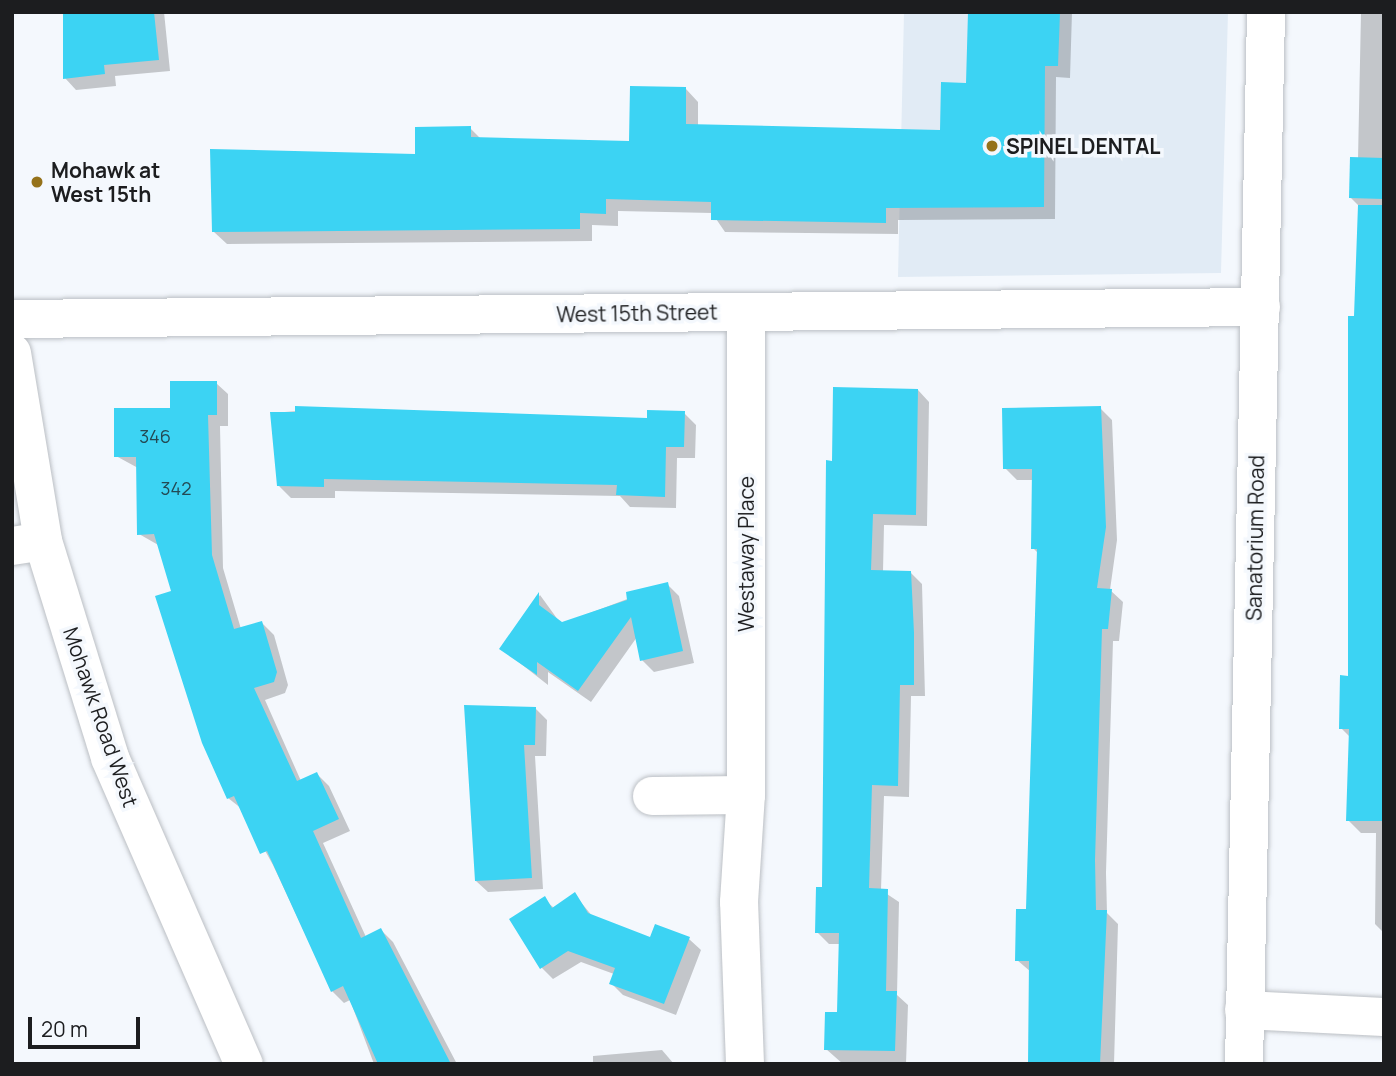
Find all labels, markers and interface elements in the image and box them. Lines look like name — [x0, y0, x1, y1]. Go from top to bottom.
place label: SPINEL DENTAL — [1006, 133, 1162, 159]
marker: SPINEL DENTAL — [984, 138, 1000, 154]
place label: Mohawk at West 15th — [51, 157, 160, 207]
marker: Mohawk at West 15th — [29, 174, 45, 190]
street label: West 15th Street — [556, 299, 718, 327]
house number: 346 — [139, 425, 171, 447]
street label: Sanatorium Road — [1241, 455, 1269, 621]
street label: Westaway Place — [733, 476, 759, 632]
house number: 342 — [161, 477, 191, 499]
street label: Mohawk Road West — [58, 624, 144, 810]
scale bar — [32, 1002, 144, 1046]
text: 20 m — [41, 1015, 88, 1043]

